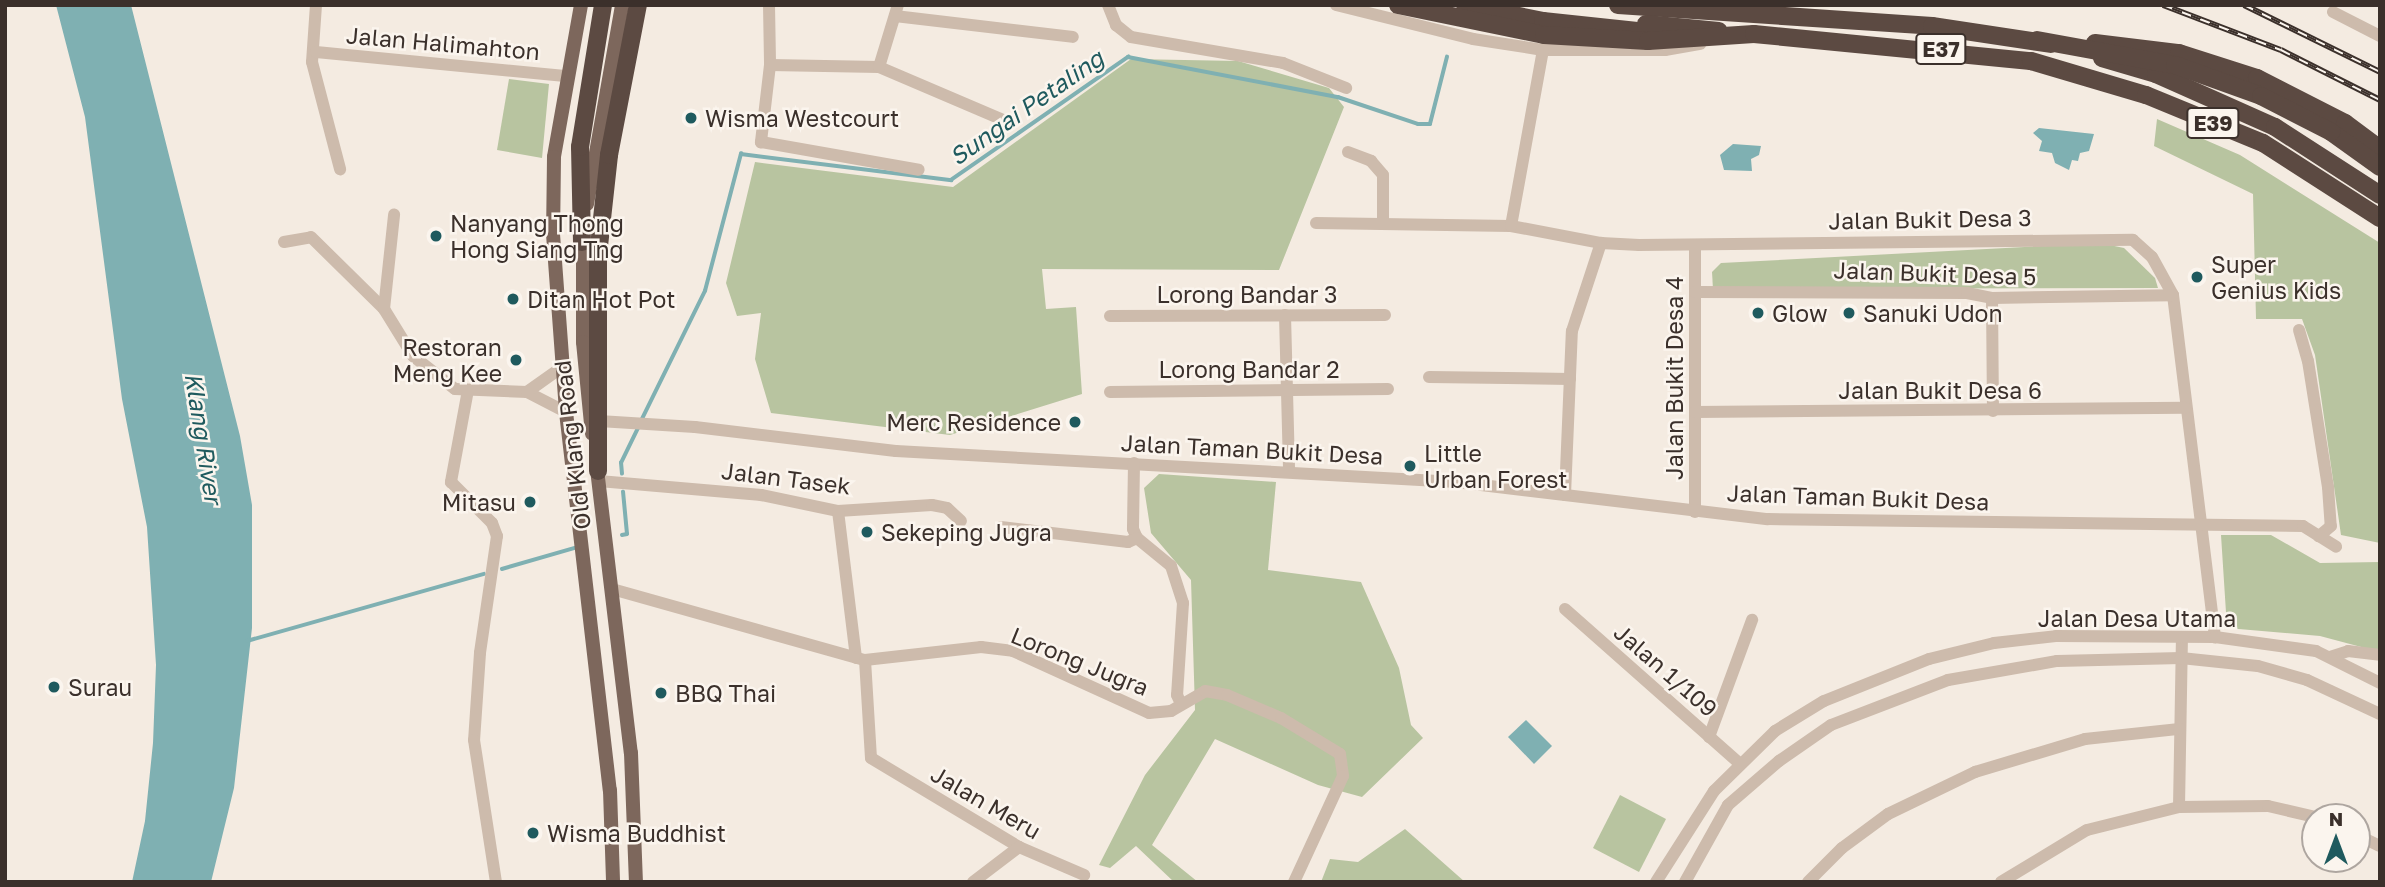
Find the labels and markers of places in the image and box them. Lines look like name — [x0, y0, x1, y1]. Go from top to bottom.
place label: Wisma Westcourt — [705, 104, 899, 132]
marker: Wisma Westcourt — [683, 110, 699, 126]
place label: Nanyang Thong Hong Siang Tng — [450, 209, 624, 263]
marker: Nanyang Thong Hong Siang Tng — [428, 228, 444, 244]
place label: Super Genius Kids — [2211, 250, 2341, 304]
marker: Super Genius Kids — [2189, 269, 2205, 285]
place label: Ditan Hot Pot — [527, 285, 675, 313]
marker: Ditan Hot Pot — [505, 291, 521, 307]
place label: Glow — [1772, 299, 1828, 327]
place label: Sanuki Udon — [1863, 299, 2003, 327]
marker: Glow — [1750, 305, 1766, 321]
marker: Sanuki Udon — [1841, 305, 1857, 321]
place label: Restoran Meng Kee — [393, 333, 502, 387]
marker: Restoran Meng Kee — [508, 352, 524, 368]
place label: Merc Residence — [886, 408, 1061, 436]
marker: Merc Residence — [1067, 414, 1083, 430]
place label: Little Urban Forest — [1424, 439, 1568, 493]
marker: Little Urban Forest — [1402, 458, 1418, 474]
place label: Mitasu — [442, 488, 516, 516]
marker: Mitasu — [522, 494, 538, 510]
place label: Sekeping Jugra — [881, 518, 1052, 546]
marker: Sekeping Jugra — [859, 524, 875, 540]
place label: Surau — [68, 673, 132, 701]
marker: Surau — [46, 679, 62, 695]
place label: BBQ Thai — [675, 679, 776, 707]
marker: BBQ Thai — [653, 685, 669, 701]
place label: Wisma Buddhist — [547, 819, 726, 847]
marker: Wisma Buddhist — [525, 825, 541, 841]

